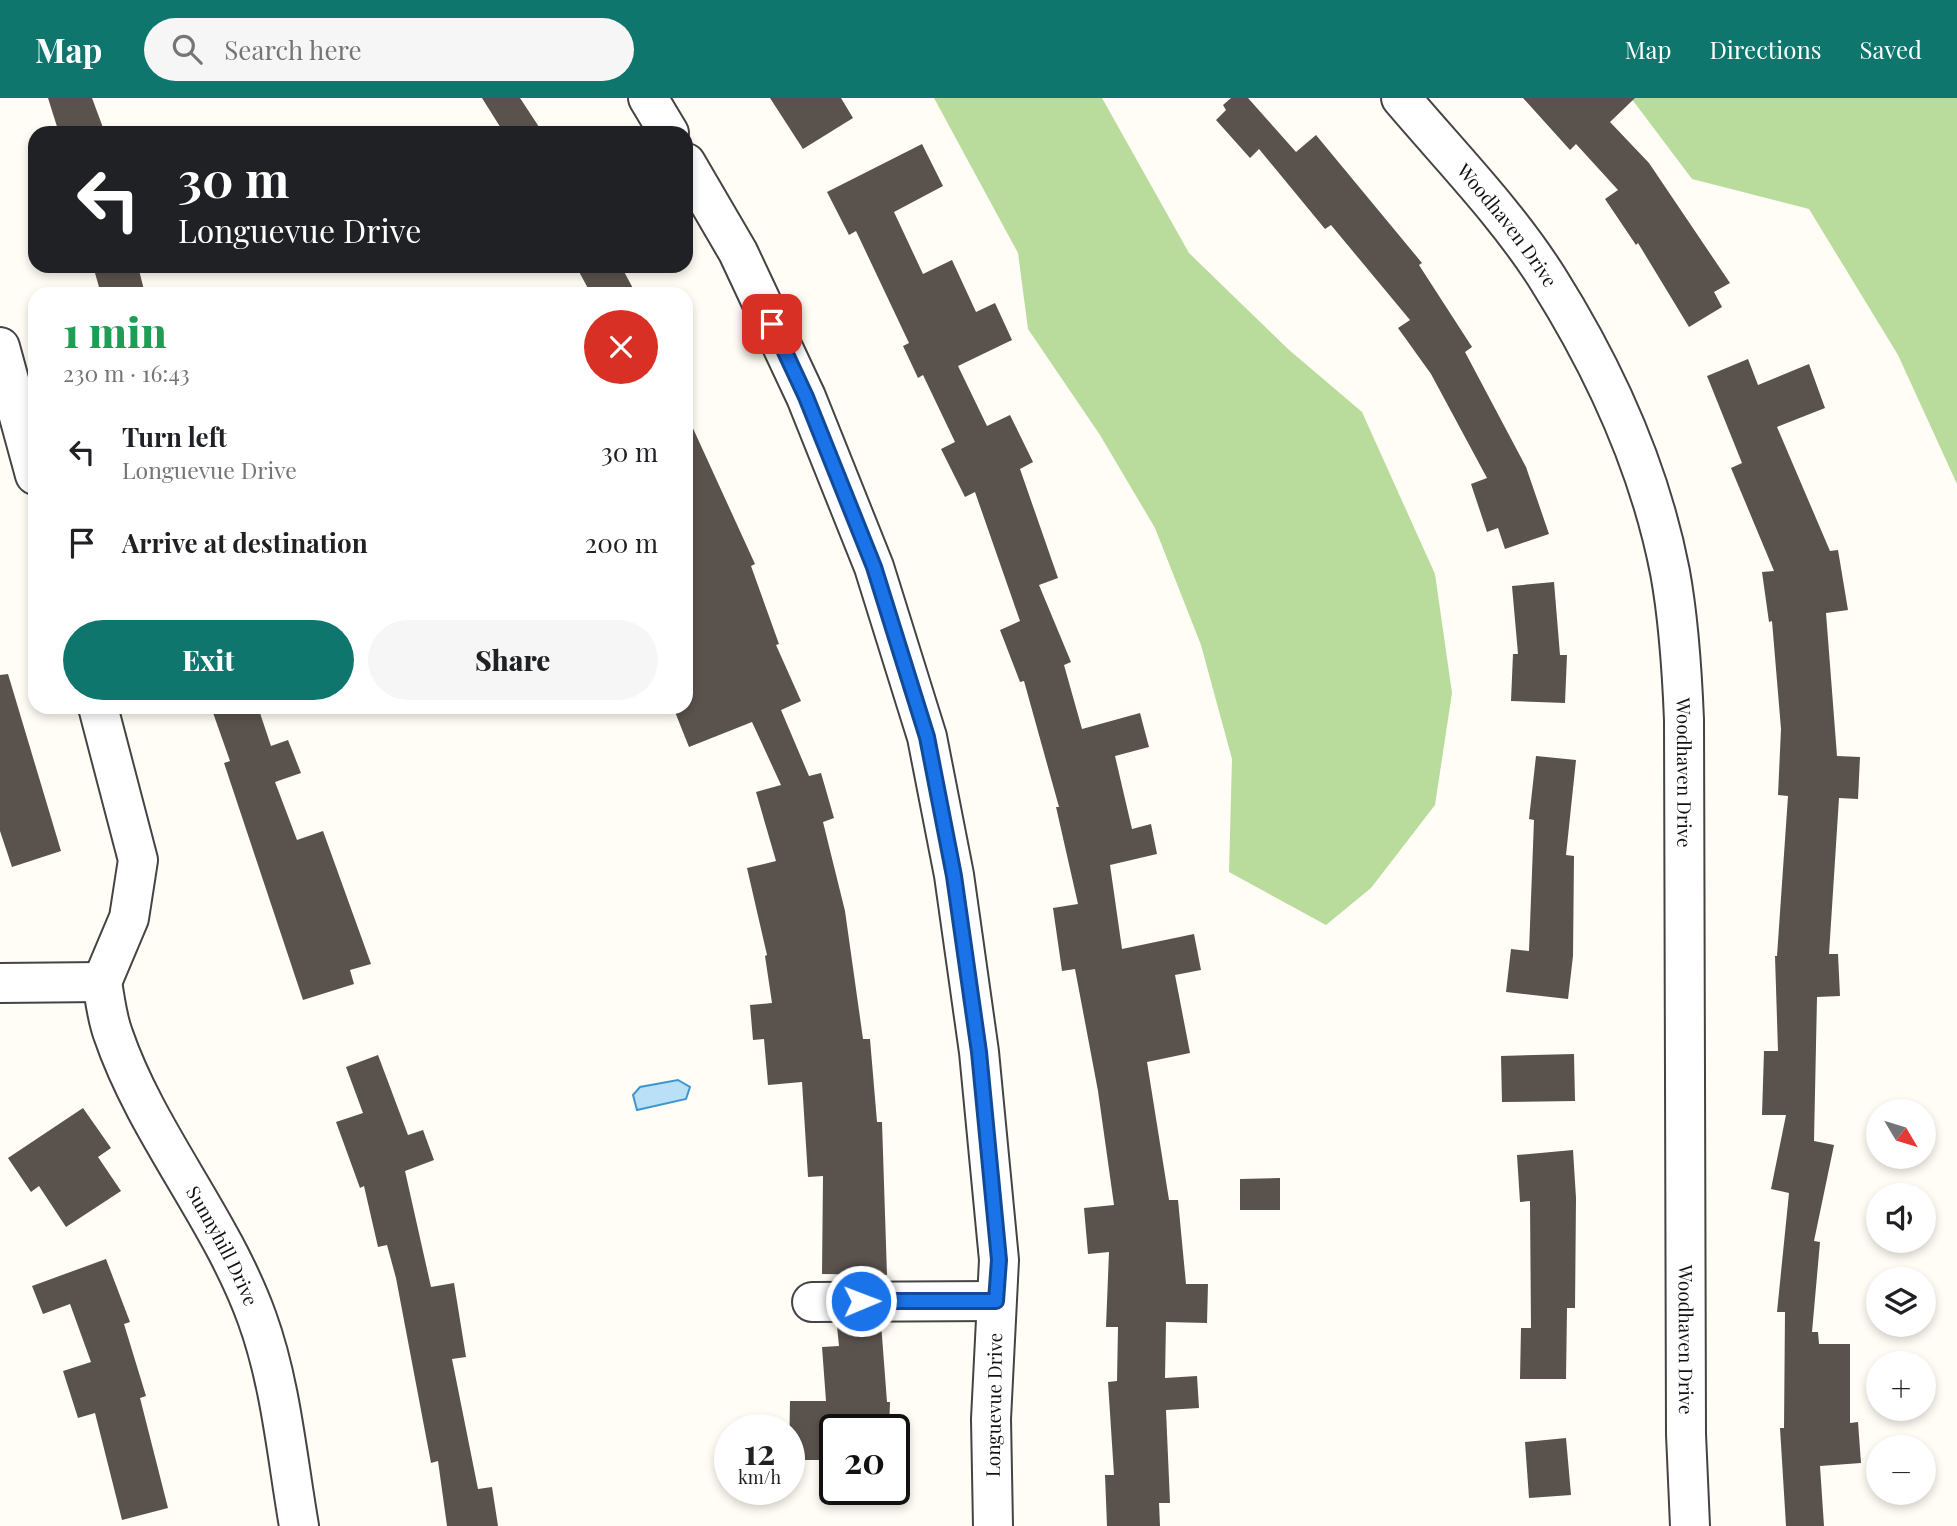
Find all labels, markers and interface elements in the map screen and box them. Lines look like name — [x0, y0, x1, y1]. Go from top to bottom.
search box — [144, 18, 634, 81]
text: Map — [35, 27, 102, 71]
icon: search — [168, 30, 206, 68]
text: Search here — [224, 32, 362, 67]
text: Map — [1625, 33, 1671, 65]
text: Directions — [1709, 33, 1822, 65]
text: Saved — [1860, 33, 1922, 65]
text: 30 m — [178, 145, 289, 210]
icon: left — [63, 154, 154, 245]
street label: Woodhaven Drive — [1451, 157, 1564, 292]
text: Longuevue Drive — [178, 208, 421, 251]
pin — [742, 294, 802, 354]
text: 1 min — [63, 303, 167, 359]
icon: arrive — [753, 305, 791, 343]
button: close — [584, 310, 658, 384]
text: 230 m · 16:43 — [63, 357, 190, 388]
text: Turn left — [122, 419, 227, 454]
icon: left — [63, 433, 101, 471]
text: 30 m — [601, 434, 658, 469]
text: Longuevue Drive — [122, 454, 297, 485]
icon: arrive — [63, 524, 101, 562]
text: Arrive at destination — [122, 525, 368, 560]
text: 200 m — [585, 525, 658, 560]
button: Exit — [63, 620, 354, 700]
button: Share — [368, 620, 658, 700]
street label: Woodhaven Drive — [1671, 696, 1698, 848]
north arrow — [1866, 1099, 1936, 1169]
map controls — [1866, 1099, 1936, 1505]
street label: Sunnyhill Drive — [181, 1181, 265, 1309]
button: sound — [1866, 1183, 1936, 1253]
position arrow — [824, 1264, 898, 1338]
street label: Woodhaven Drive — [1674, 1264, 1700, 1415]
button: layers — [1866, 1267, 1936, 1337]
street label: Longuevue Drive — [979, 1333, 1007, 1477]
button: + — [1866, 1351, 1936, 1421]
speed limit sign: 20 — [819, 1414, 910, 1505]
text: 12 — [744, 1427, 775, 1474]
button: − — [1866, 1435, 1936, 1505]
text: km/h — [738, 1465, 781, 1489]

